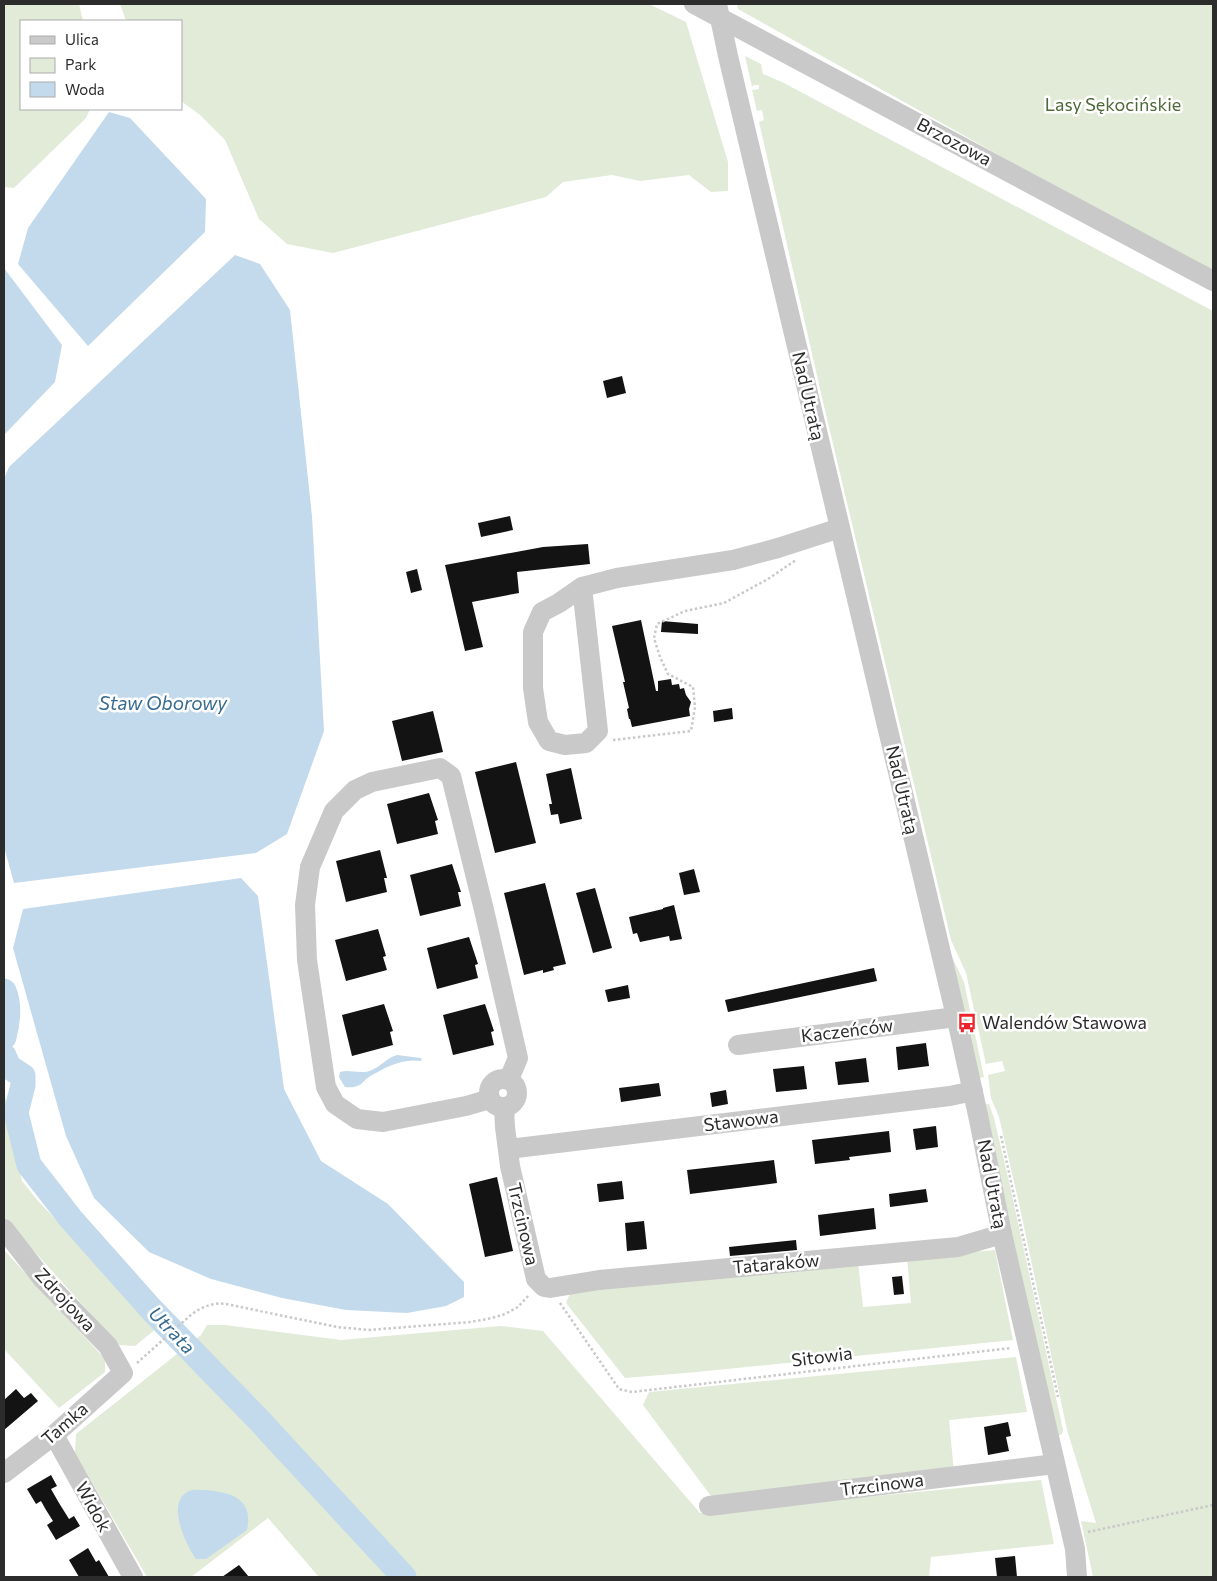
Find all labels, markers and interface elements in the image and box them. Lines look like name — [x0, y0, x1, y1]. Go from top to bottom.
legend — [20, 20, 182, 110]
text: Ulica — [65, 30, 99, 48]
text: Park — [65, 55, 96, 73]
text: Woda — [65, 80, 105, 98]
park label: Lasy Sękocińskie — [1045, 93, 1181, 115]
street label: Brzozowa — [913, 112, 996, 170]
street label: Nad Utratą — [788, 349, 830, 442]
water label: Staw Oborowy — [99, 691, 228, 714]
street label: Nad Utratą — [882, 743, 924, 836]
place label: Walendów Stawowa — [982, 1011, 1147, 1033]
bus stop icon: Walendów Stawowa — [956, 1012, 978, 1034]
street label: Kaczeńców — [799, 1013, 894, 1047]
street label: Stawowa — [702, 1105, 780, 1136]
street label: Nad Utratą — [974, 1137, 1012, 1230]
street label: Trzcinowa — [504, 1180, 544, 1267]
street label: Tataraków — [732, 1248, 820, 1278]
street label: Zdrojowa — [31, 1263, 101, 1336]
water label: Utrata — [144, 1301, 200, 1358]
street label: Sitowia — [790, 1341, 854, 1371]
street label: Tamka — [37, 1397, 92, 1449]
street label: Trzcinowa — [839, 1468, 925, 1500]
street label: Widok — [71, 1478, 117, 1536]

